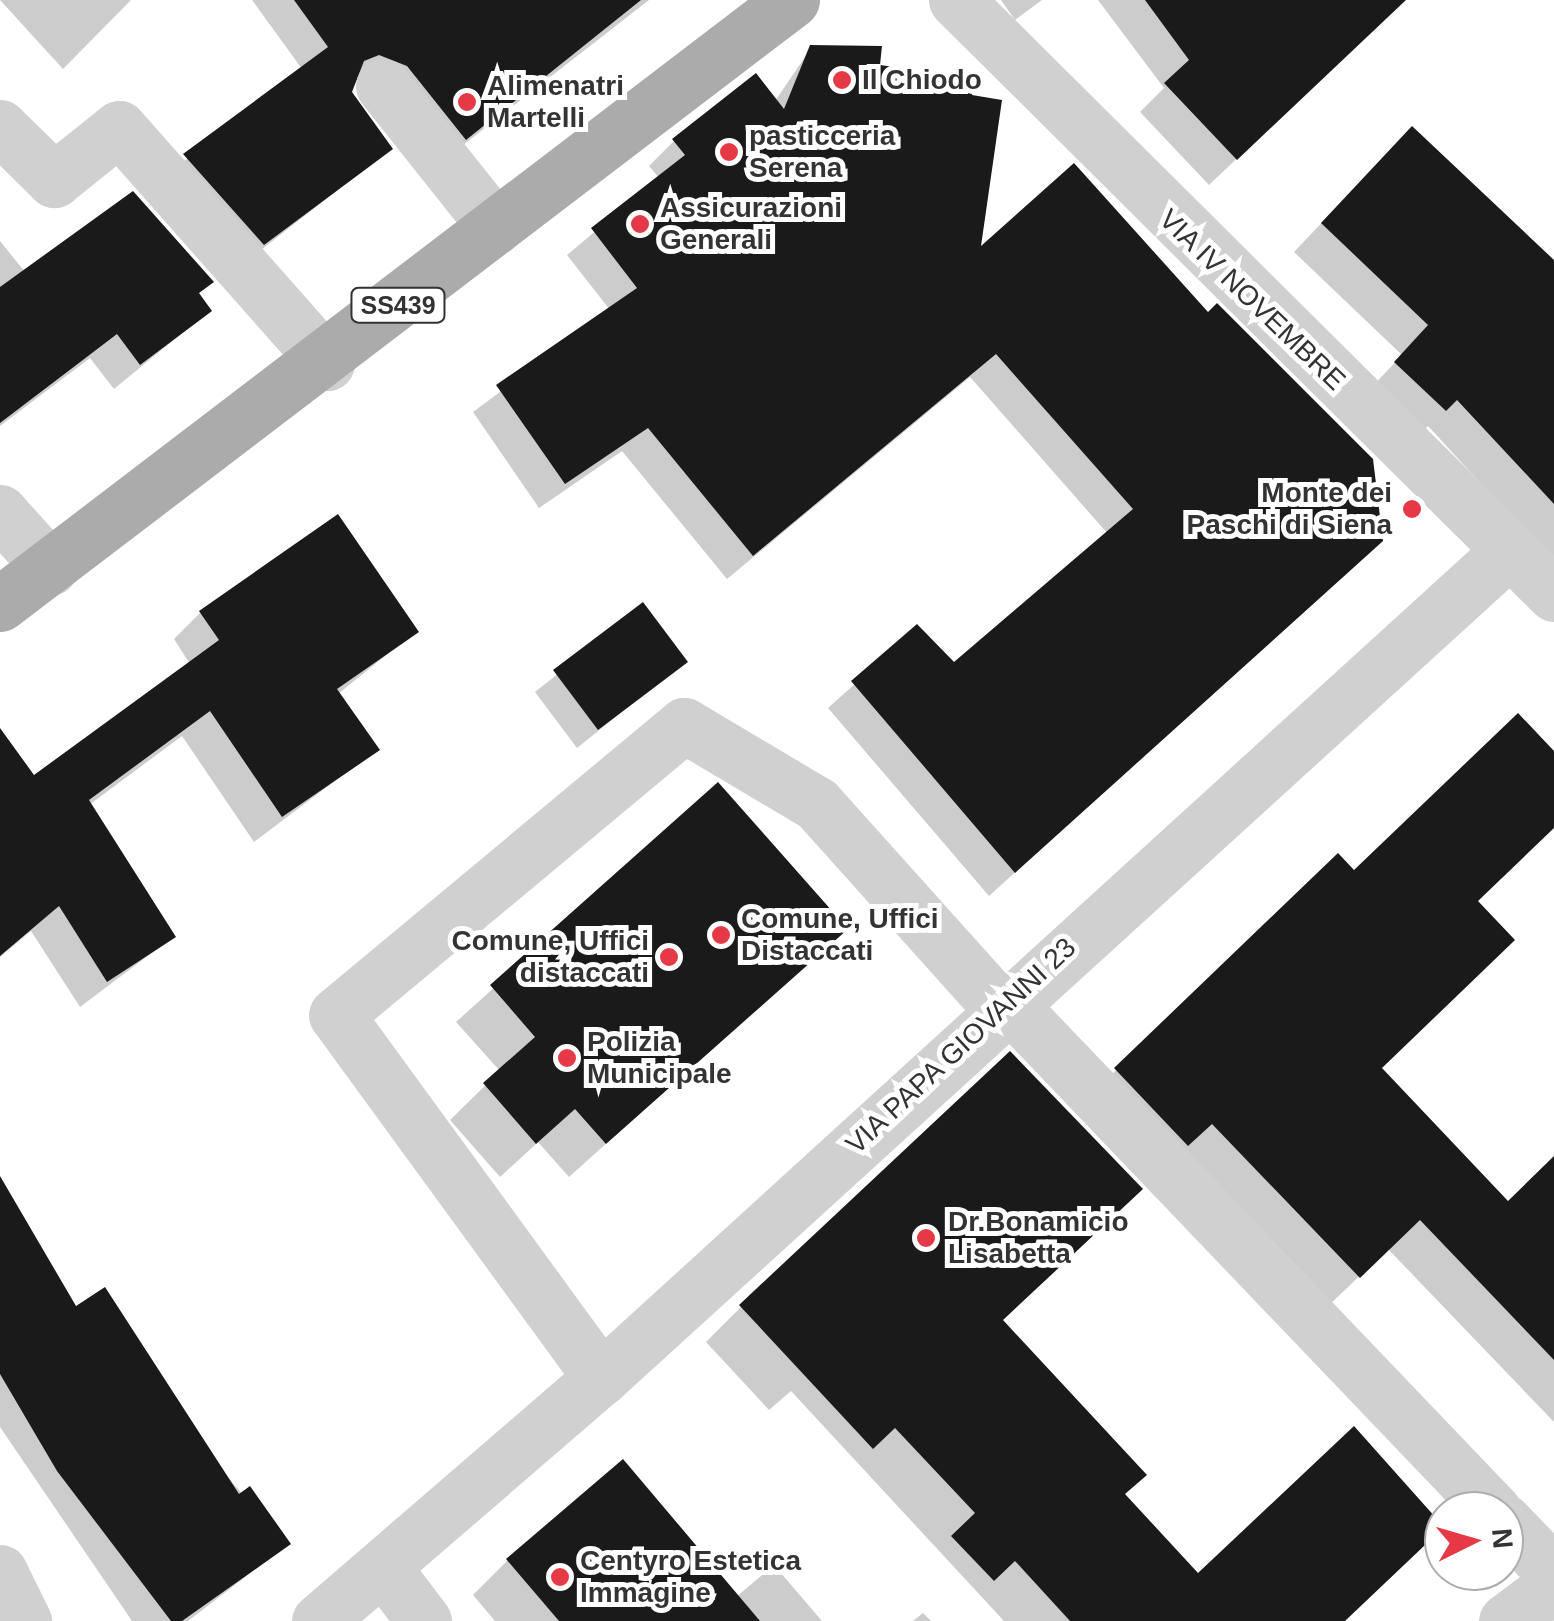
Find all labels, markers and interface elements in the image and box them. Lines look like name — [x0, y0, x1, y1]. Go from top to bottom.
place label: Il Chiodo — [862, 63, 982, 97]
place label: Alimenatri Martelli — [487, 69, 624, 135]
marker: Il Chiodo — [831, 69, 853, 91]
marker: Alimenatri Martelli — [456, 91, 478, 113]
place label: pasticceria Serena — [749, 119, 895, 185]
marker: pasticceria Serena — [718, 141, 740, 163]
place label: Assicurazioni Generali — [660, 191, 842, 257]
street label: VIA IV NOVEMBRE — [1151, 202, 1353, 398]
marker: Assicurazioni Generali — [629, 213, 651, 235]
road number: SS439 — [348, 285, 448, 325]
place label: Monte dei Paschi di Siena — [1187, 476, 1392, 542]
marker: Monte dei Paschi di Siena — [1401, 498, 1423, 520]
place label: Comune, Uffici Distaccati — [741, 902, 939, 968]
place label: Comune, Uffici distaccati — [451, 924, 649, 990]
marker: Comune, Uffici Distaccati — [710, 924, 732, 946]
street label: VIA PAPA GIOVANNI 23 — [838, 930, 1084, 1162]
marker: Comune, Uffici distaccati — [658, 946, 680, 968]
place label: Polizia Municipale — [587, 1025, 732, 1091]
marker: Polizia Municipale — [556, 1047, 578, 1069]
place label: Dr.Bonamicio Lisabetta — [948, 1205, 1128, 1271]
marker: Dr.Bonamicio Lisabetta — [913, 1225, 939, 1251]
north arrow — [1424, 1491, 1524, 1591]
text: N — [1486, 1527, 1519, 1550]
place label: Centyro Estetica Immagine — [580, 1544, 801, 1610]
marker: Centyro Estetica Immagine — [549, 1566, 571, 1588]

